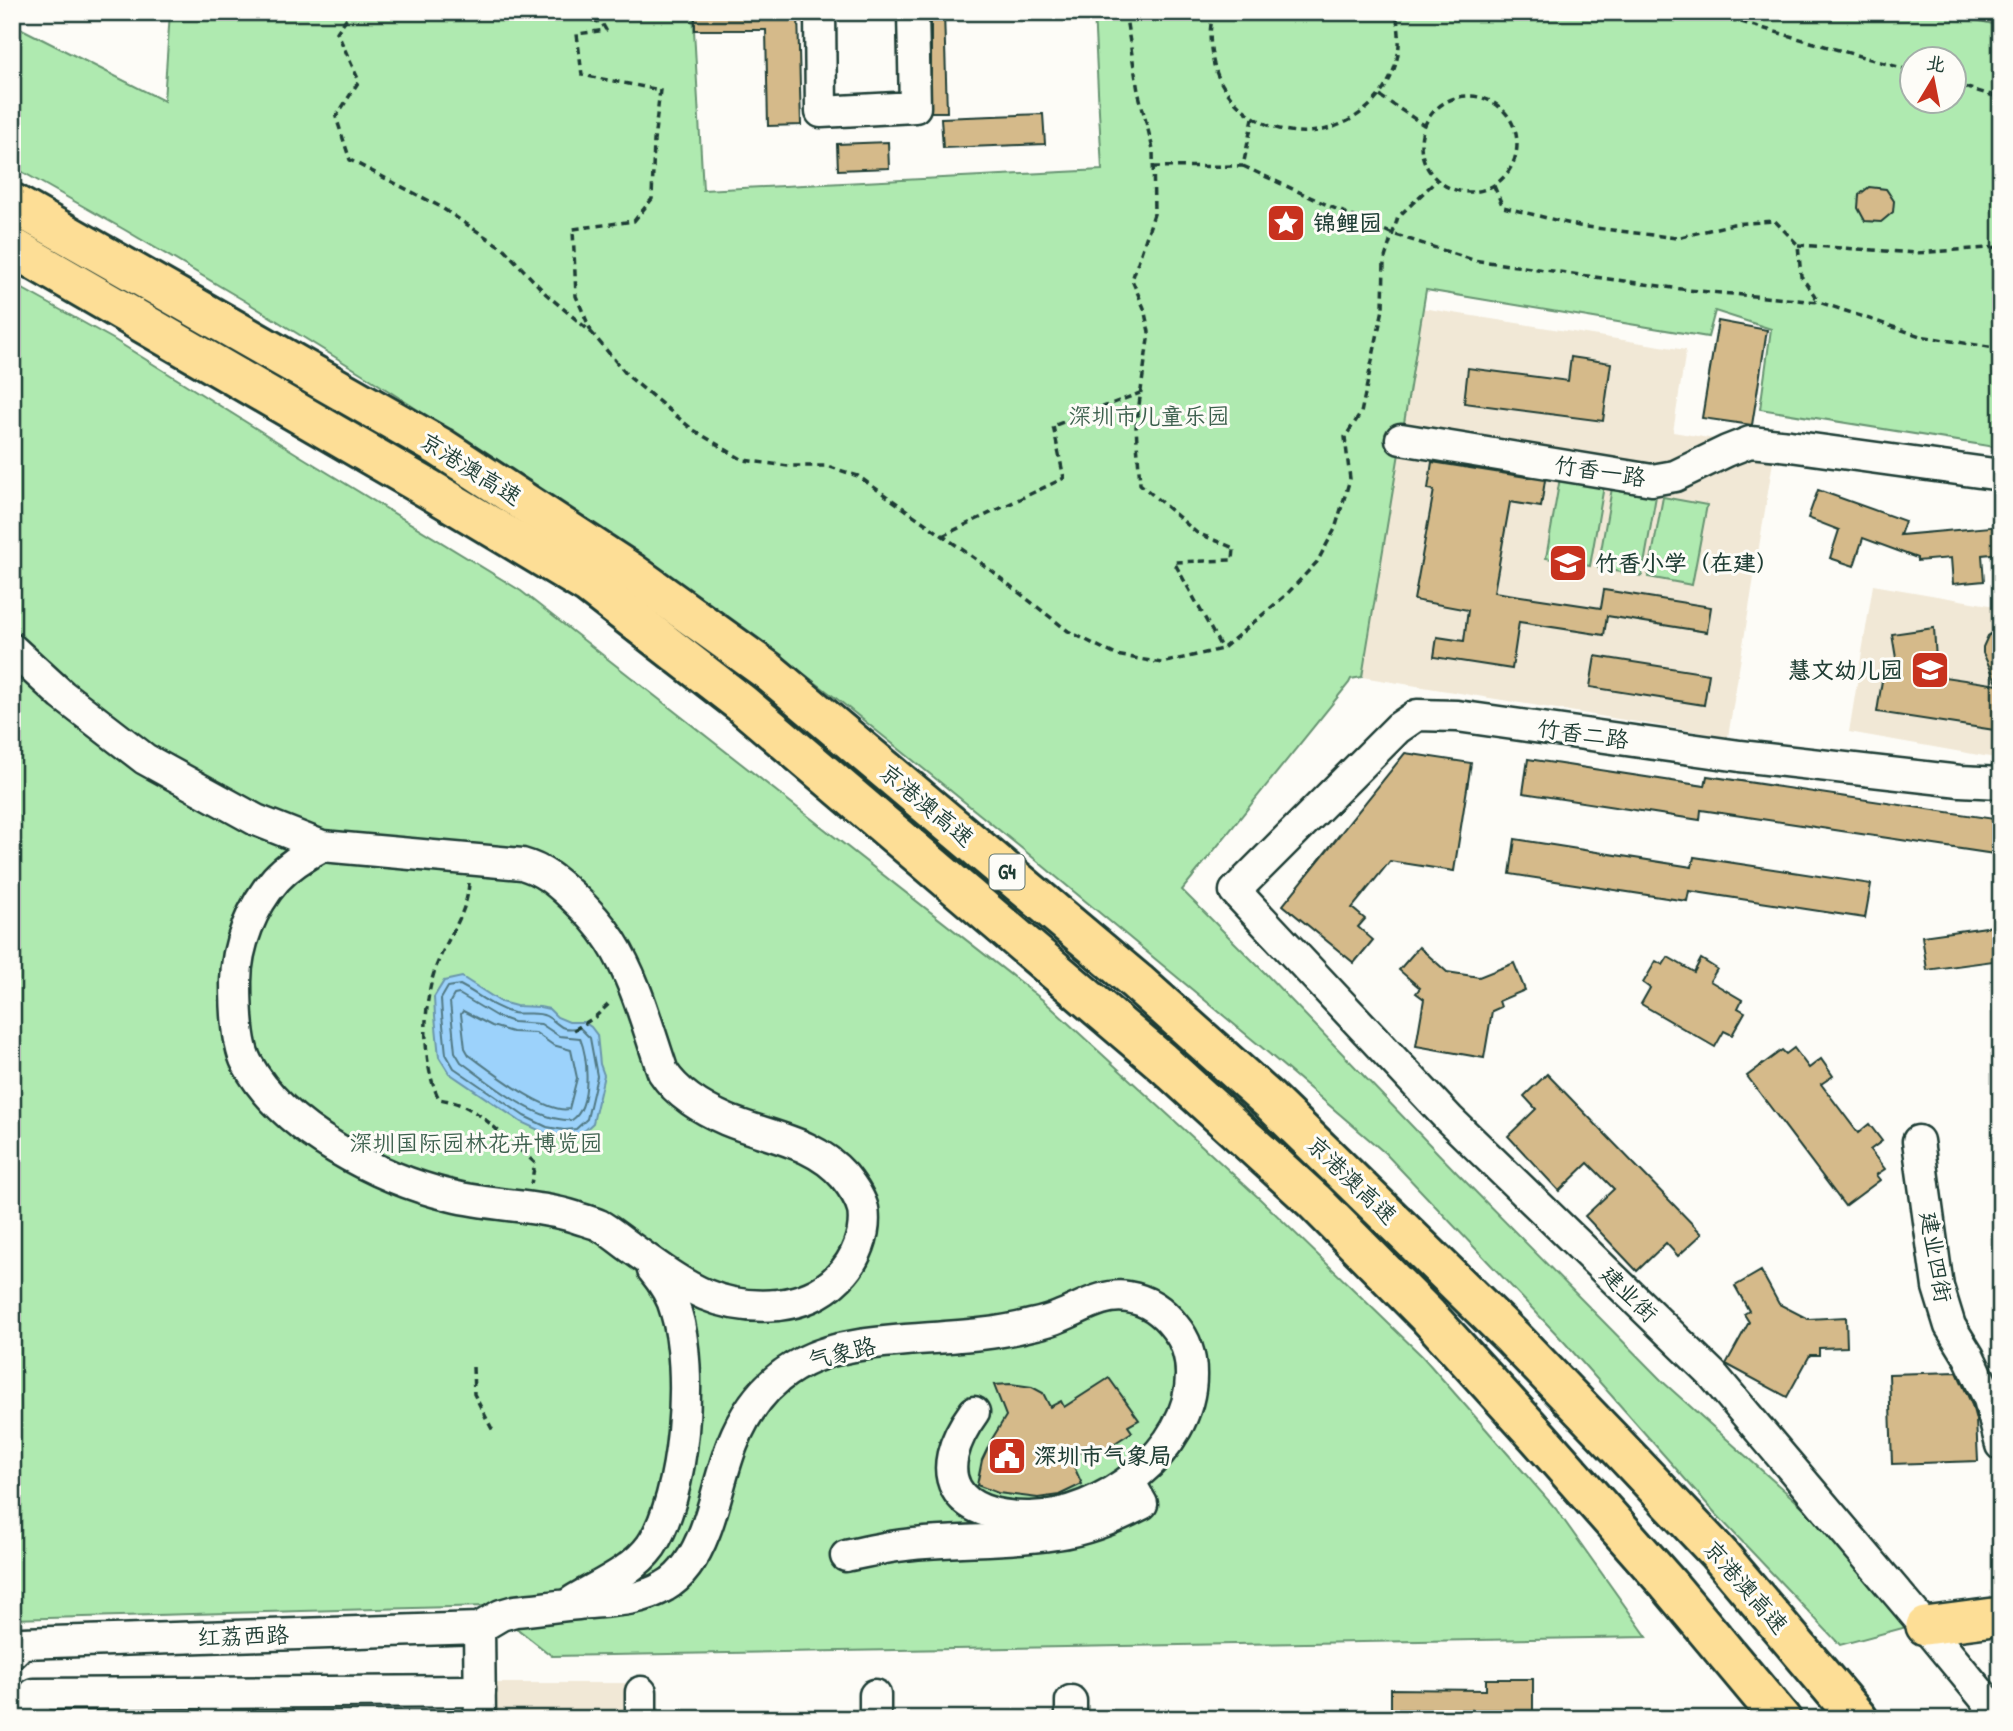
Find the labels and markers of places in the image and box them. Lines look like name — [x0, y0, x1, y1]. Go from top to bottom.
place icon: 锦鲤园 — [1265, 202, 1307, 244]
place label: 锦鲤园 — [1313, 207, 1382, 238]
school or university icon: 竹香小学（在建） — [1547, 542, 1589, 584]
place label: 竹香小学（在建） — [1595, 547, 1779, 578]
school or university icon: 慧文幼儿园 — [1909, 649, 1951, 691]
place label: 慧文幼儿园 — [1788, 654, 1903, 685]
public building icon: 深圳市气象局 — [986, 1435, 1028, 1477]
place label: 深圳市气象局 — [1034, 1440, 1172, 1471]

